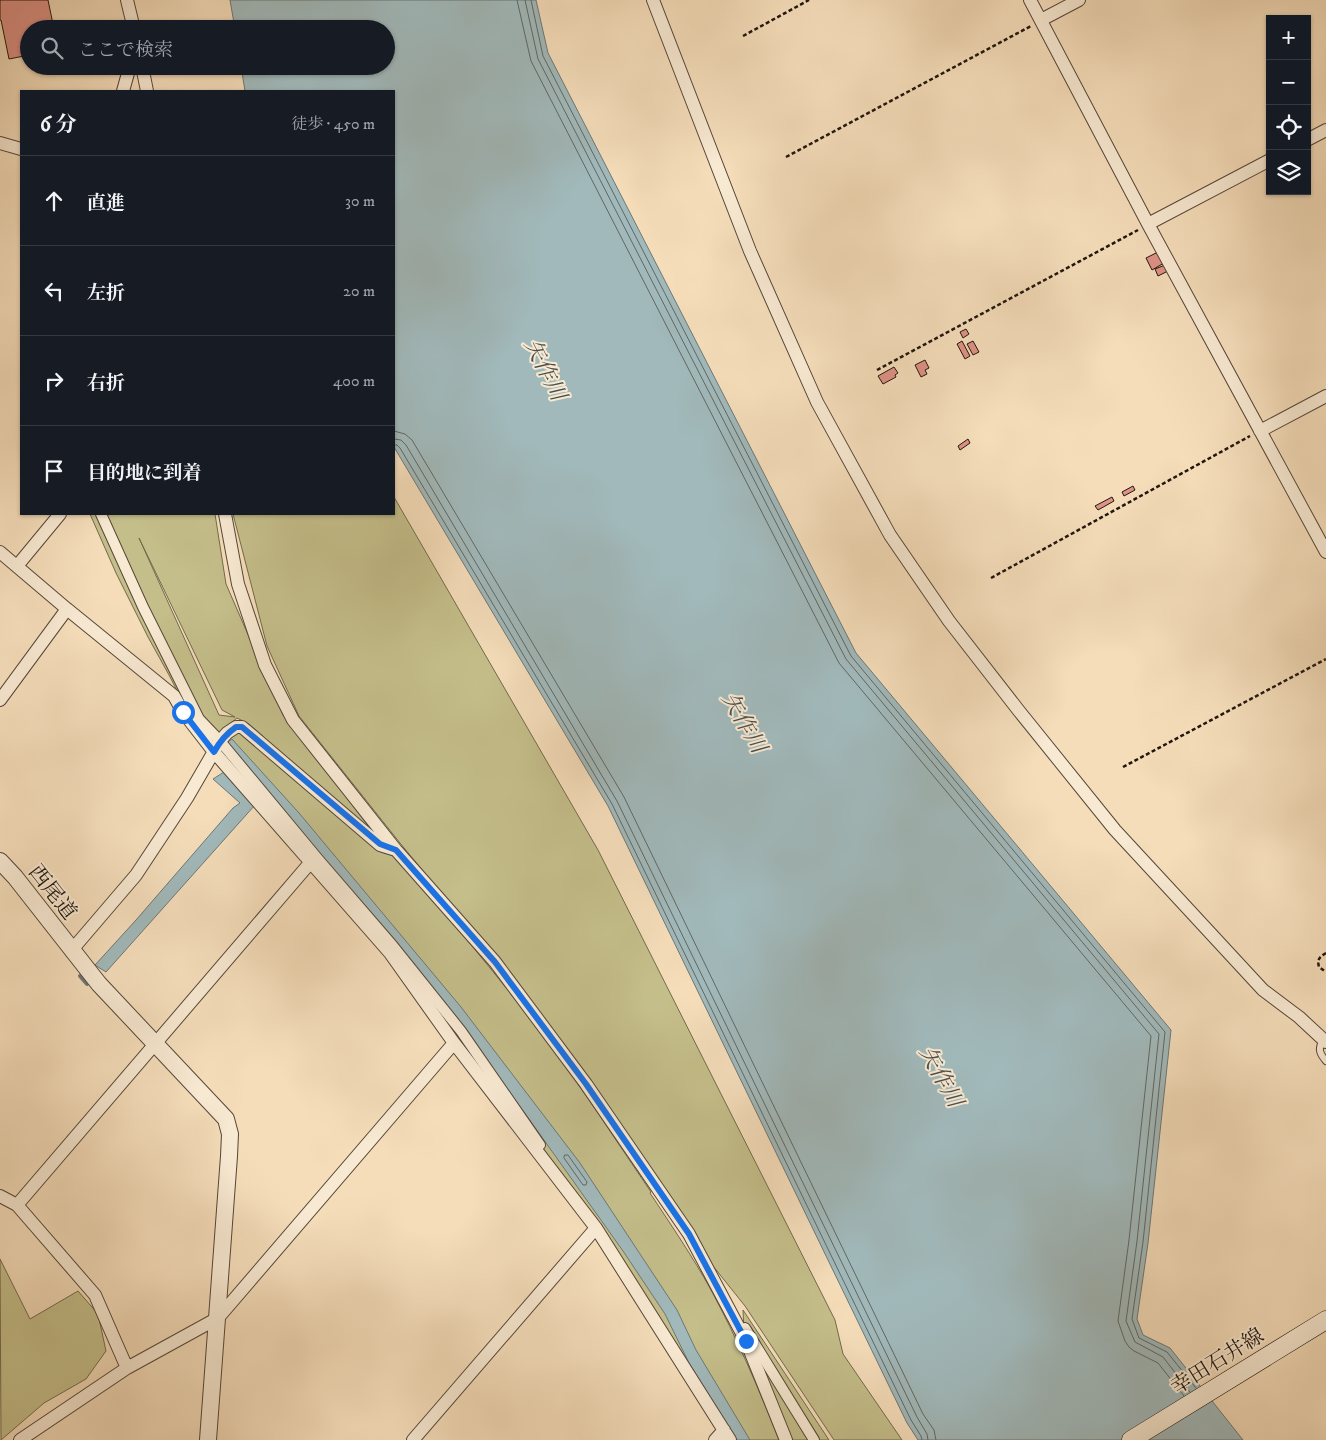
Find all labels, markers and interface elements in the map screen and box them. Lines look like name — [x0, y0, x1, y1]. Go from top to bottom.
map controls — [1266, 15, 1311, 195]
button: + — [1266, 15, 1311, 60]
search box — [20, 20, 395, 75]
icon: search — [38, 34, 66, 62]
text: ここで検索 — [78, 39, 173, 62]
button: − — [1266, 60, 1311, 105]
button: locate — [1266, 105, 1311, 150]
text: 6 分 — [40, 112, 76, 138]
text: 徒歩 · 450 m — [291, 114, 375, 134]
button: layers — [1266, 150, 1311, 195]
icon: ahead — [40, 187, 68, 215]
text: 30 m — [345, 191, 375, 211]
text: 直進 — [87, 192, 125, 215]
icon: left — [40, 277, 68, 305]
text: 20 m — [343, 281, 375, 301]
text: 左折 — [87, 282, 125, 305]
water label: 矢作川 — [518, 334, 573, 407]
icon: right — [40, 367, 68, 395]
text: 400 m — [333, 371, 375, 391]
text: 右折 — [87, 372, 125, 395]
icon: arrive — [40, 457, 68, 485]
text: 目的地に到着 — [87, 462, 201, 485]
water label: 矢作川 — [716, 687, 773, 760]
route start — [172, 701, 195, 724]
street label: 西尾道 — [23, 860, 82, 925]
water label: 矢作川 — [913, 1041, 969, 1114]
street label: 幸田石井線 — [1166, 1323, 1269, 1401]
route end — [735, 1330, 758, 1353]

